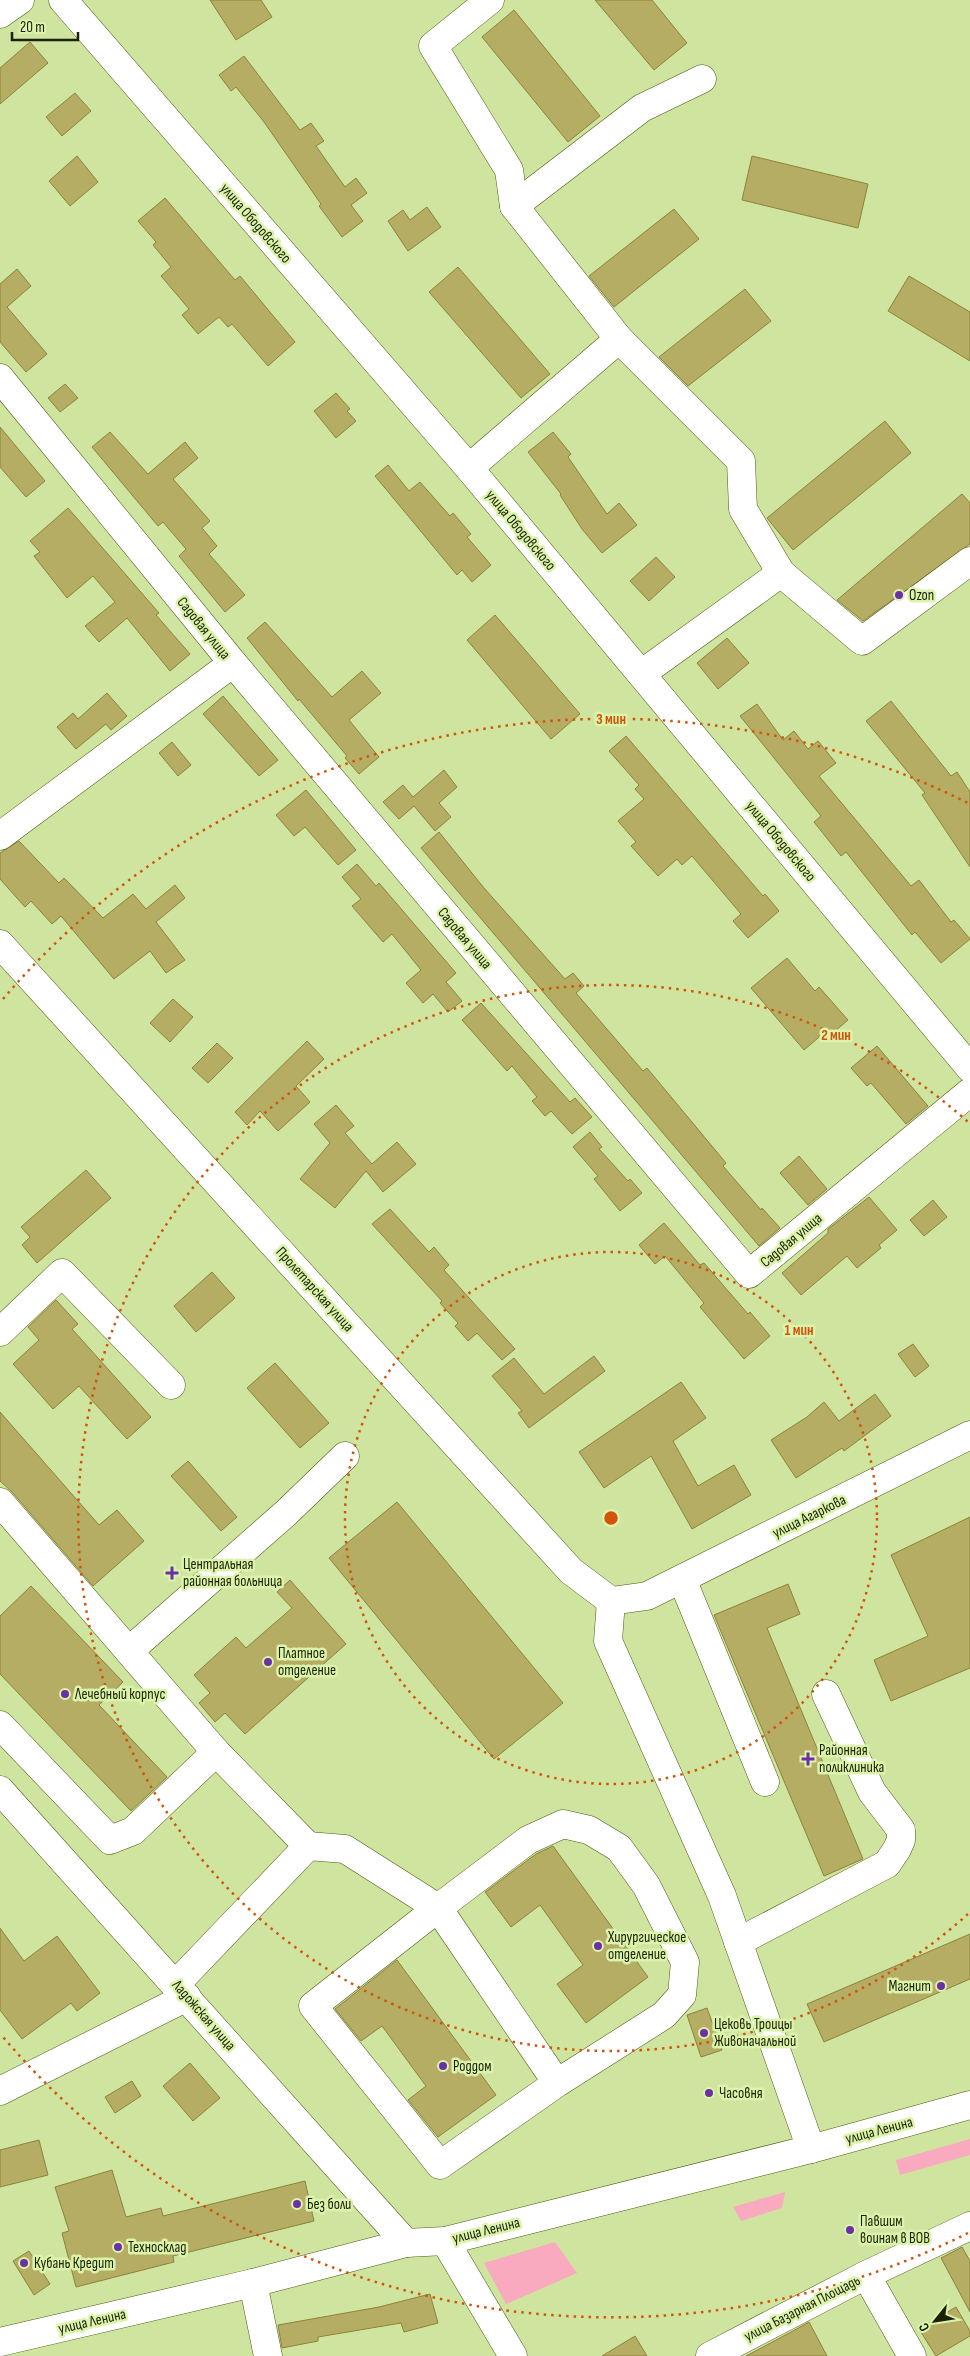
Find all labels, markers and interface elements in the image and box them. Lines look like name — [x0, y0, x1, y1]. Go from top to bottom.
scale bar — [12, 10, 79, 42]
text: 20 m — [20, 18, 45, 37]
street label: улица Ободовского — [216, 179, 295, 267]
street label: улица Ободовского — [481, 486, 560, 575]
place label: Ozon — [909, 586, 934, 605]
marker: Ozon — [893, 589, 905, 601]
street label: Садовая улица — [173, 593, 235, 664]
text: 3 мин — [596, 710, 626, 729]
street label: улица Ободовского — [741, 797, 820, 886]
street label: Садовая улица — [433, 904, 496, 973]
text: 2 мин — [821, 1026, 851, 1045]
street label: Садовая улица — [757, 1209, 826, 1272]
street label: Пролетарская улица — [271, 1243, 358, 1336]
text: 1 мин — [784, 1321, 814, 1340]
street label: улица Агаркова — [769, 1490, 849, 1542]
centre of rings — [602, 1509, 620, 1527]
place label: Центральная районная больница — [183, 1555, 282, 1591]
marker: Центральная районная больница — [165, 1566, 179, 1580]
place label: Платное отделение — [278, 1644, 336, 1680]
marker: Платное отделение — [262, 1656, 274, 1668]
place label: Лечебный корпус — [74, 1685, 165, 1704]
marker: Лечебный корпус — [59, 1688, 71, 1700]
place label: Районная поликлиника — [819, 1741, 884, 1777]
marker: Районная поликлиника — [801, 1752, 815, 1766]
place label: Хирургическое отделение — [607, 1928, 686, 1964]
marker: Хирургическое отделение — [592, 1940, 604, 1952]
street label: Ладожская улица — [167, 1975, 240, 2055]
place label: Магнит — [889, 1977, 931, 1996]
marker: Магнит — [935, 1980, 947, 1992]
place label: Цековь Троицы Живоначальной — [714, 2015, 796, 2051]
marker: Цековь Троицы Живоначальной — [698, 2027, 710, 2039]
place label: Роддом — [453, 2057, 492, 2076]
marker: Роддом — [437, 2060, 449, 2072]
place label: Часовня — [719, 2084, 763, 2103]
marker: Часовня — [703, 2087, 715, 2099]
street label: улица Ленина — [843, 2112, 915, 2149]
place label: Без боли — [307, 2195, 351, 2214]
marker: Без боли — [291, 2198, 303, 2210]
place label: Павшим воинам в ВОВ — [860, 2212, 930, 2248]
street label: улица Ленина — [450, 2213, 522, 2248]
marker: Павшим воинам в ВОВ — [844, 2224, 856, 2236]
place label: Техносклад — [128, 2238, 186, 2257]
marker: Техносклад — [112, 2241, 124, 2253]
place label: Кубань Кредит — [34, 2254, 114, 2273]
marker: Кубань Кредит — [18, 2257, 30, 2269]
street label: улица Базарная Площадь — [741, 2271, 864, 2346]
north arrow — [910, 2296, 960, 2346]
street label: улица Ленина — [56, 2304, 128, 2338]
text: С — [915, 2320, 933, 2335]

